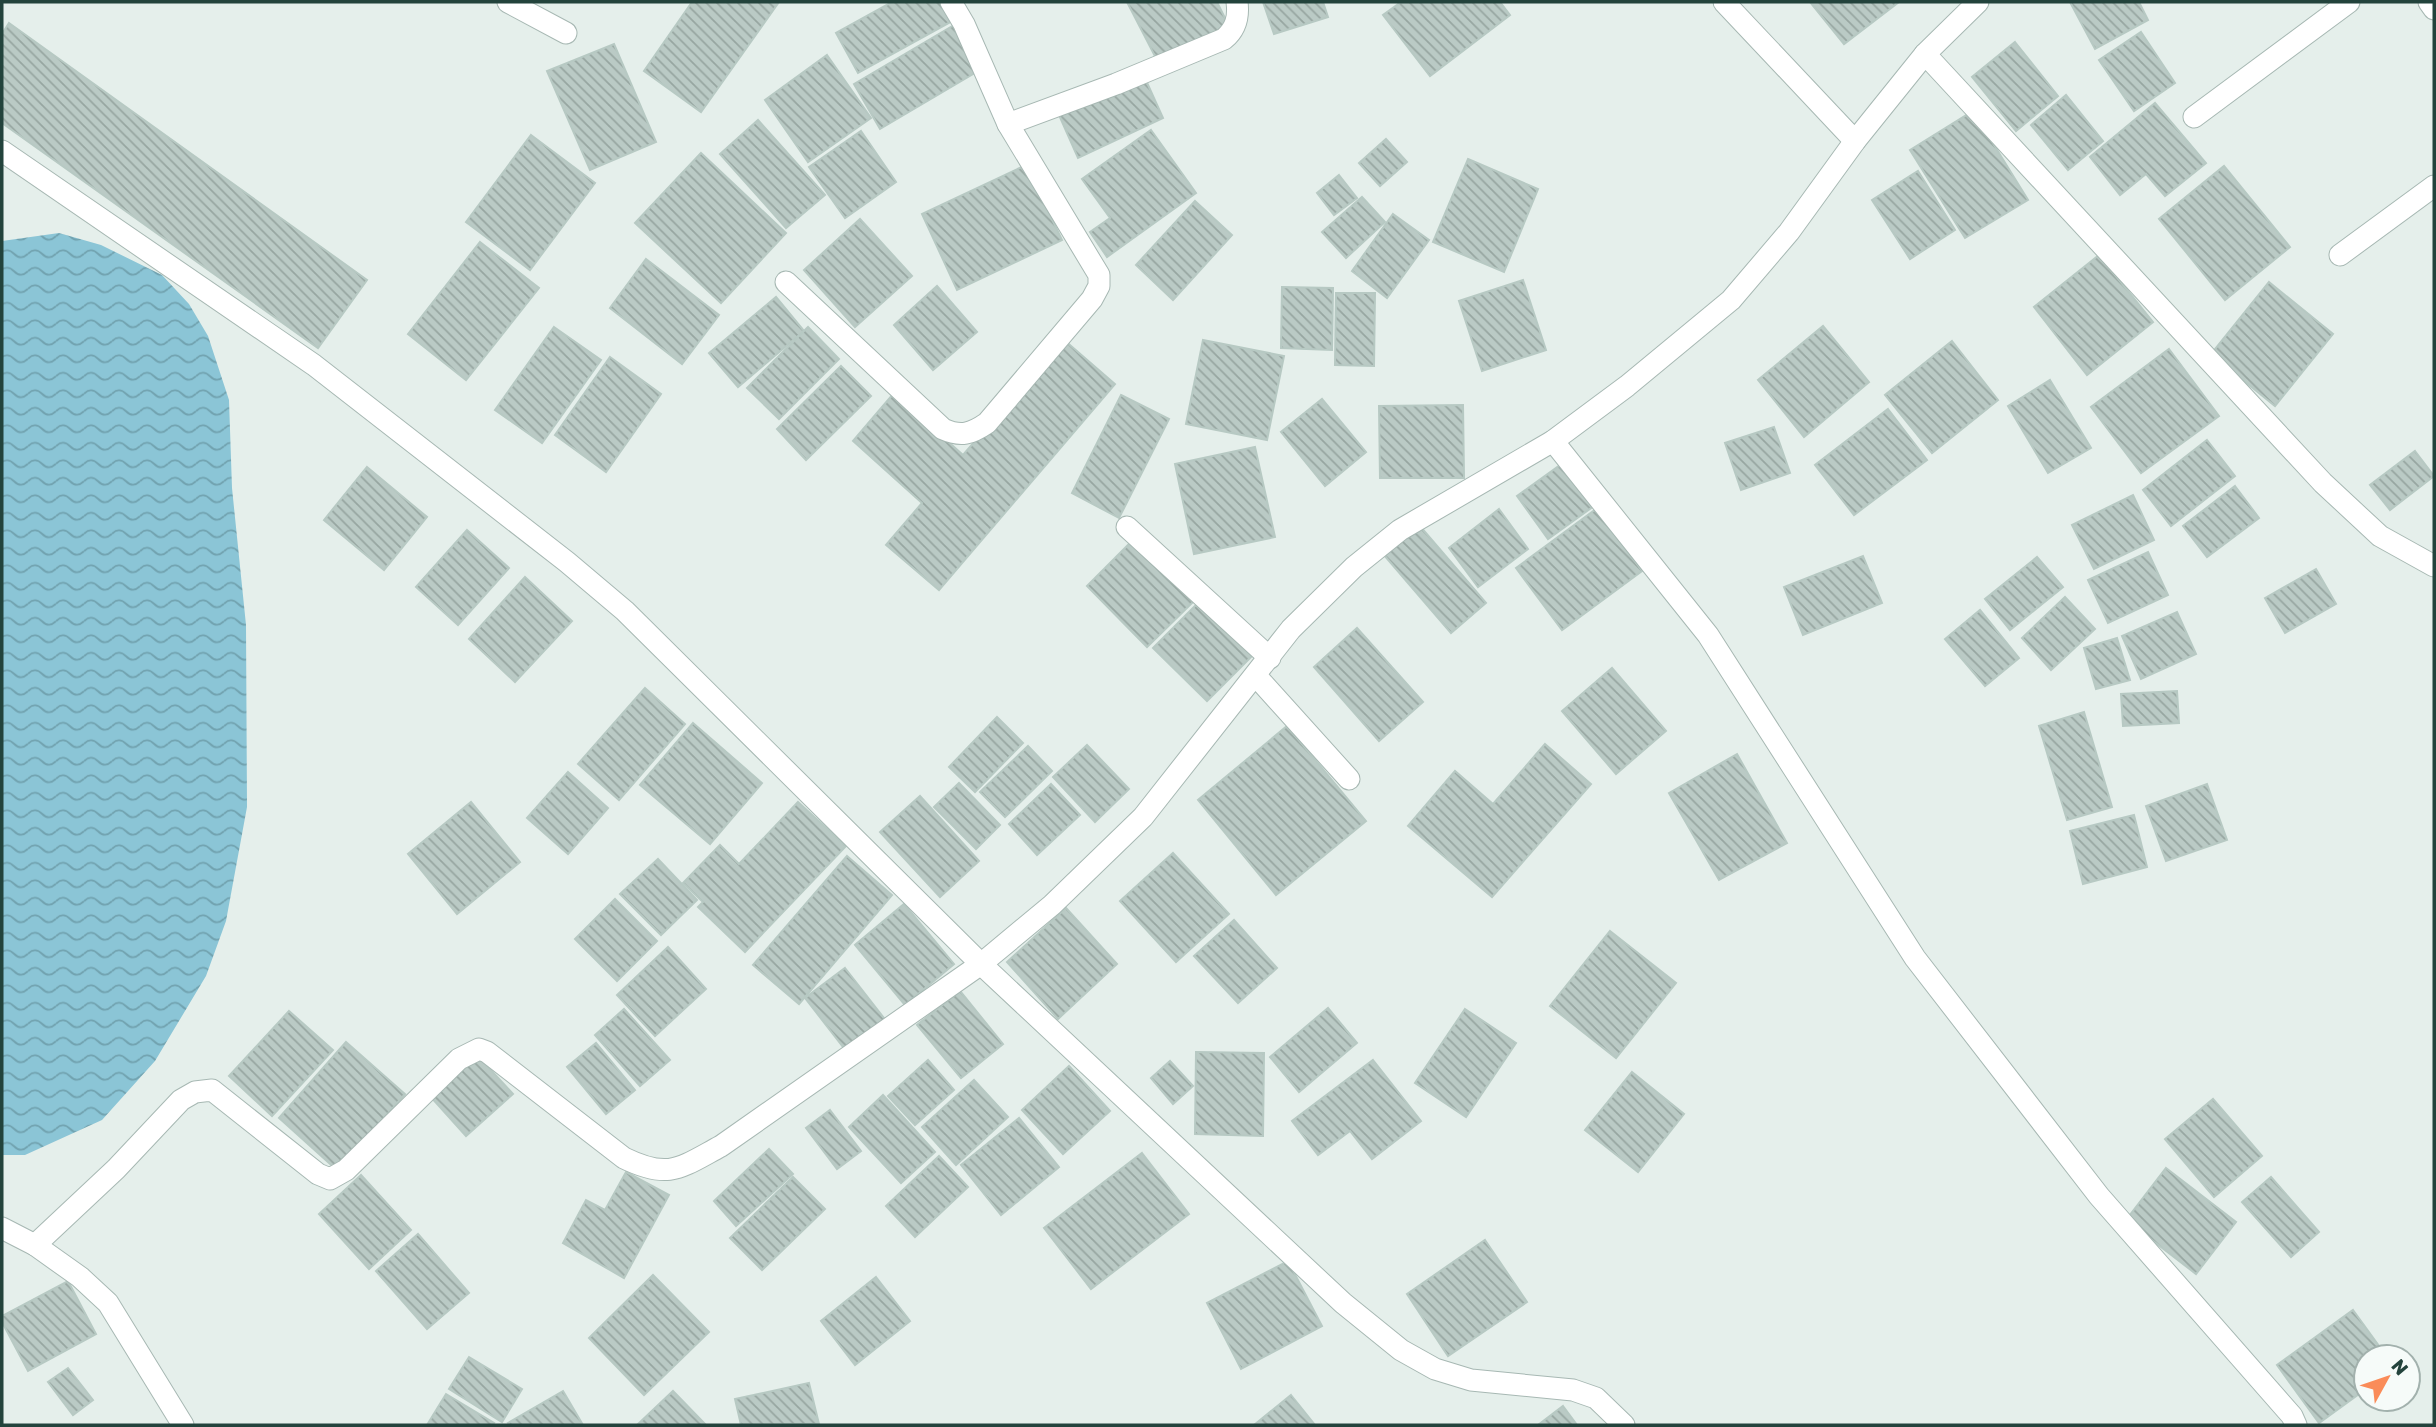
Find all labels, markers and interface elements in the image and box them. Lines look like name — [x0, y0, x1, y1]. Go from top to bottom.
north arrow — [2352, 1343, 2422, 1413]
text: N — [2386, 1355, 2413, 1380]

